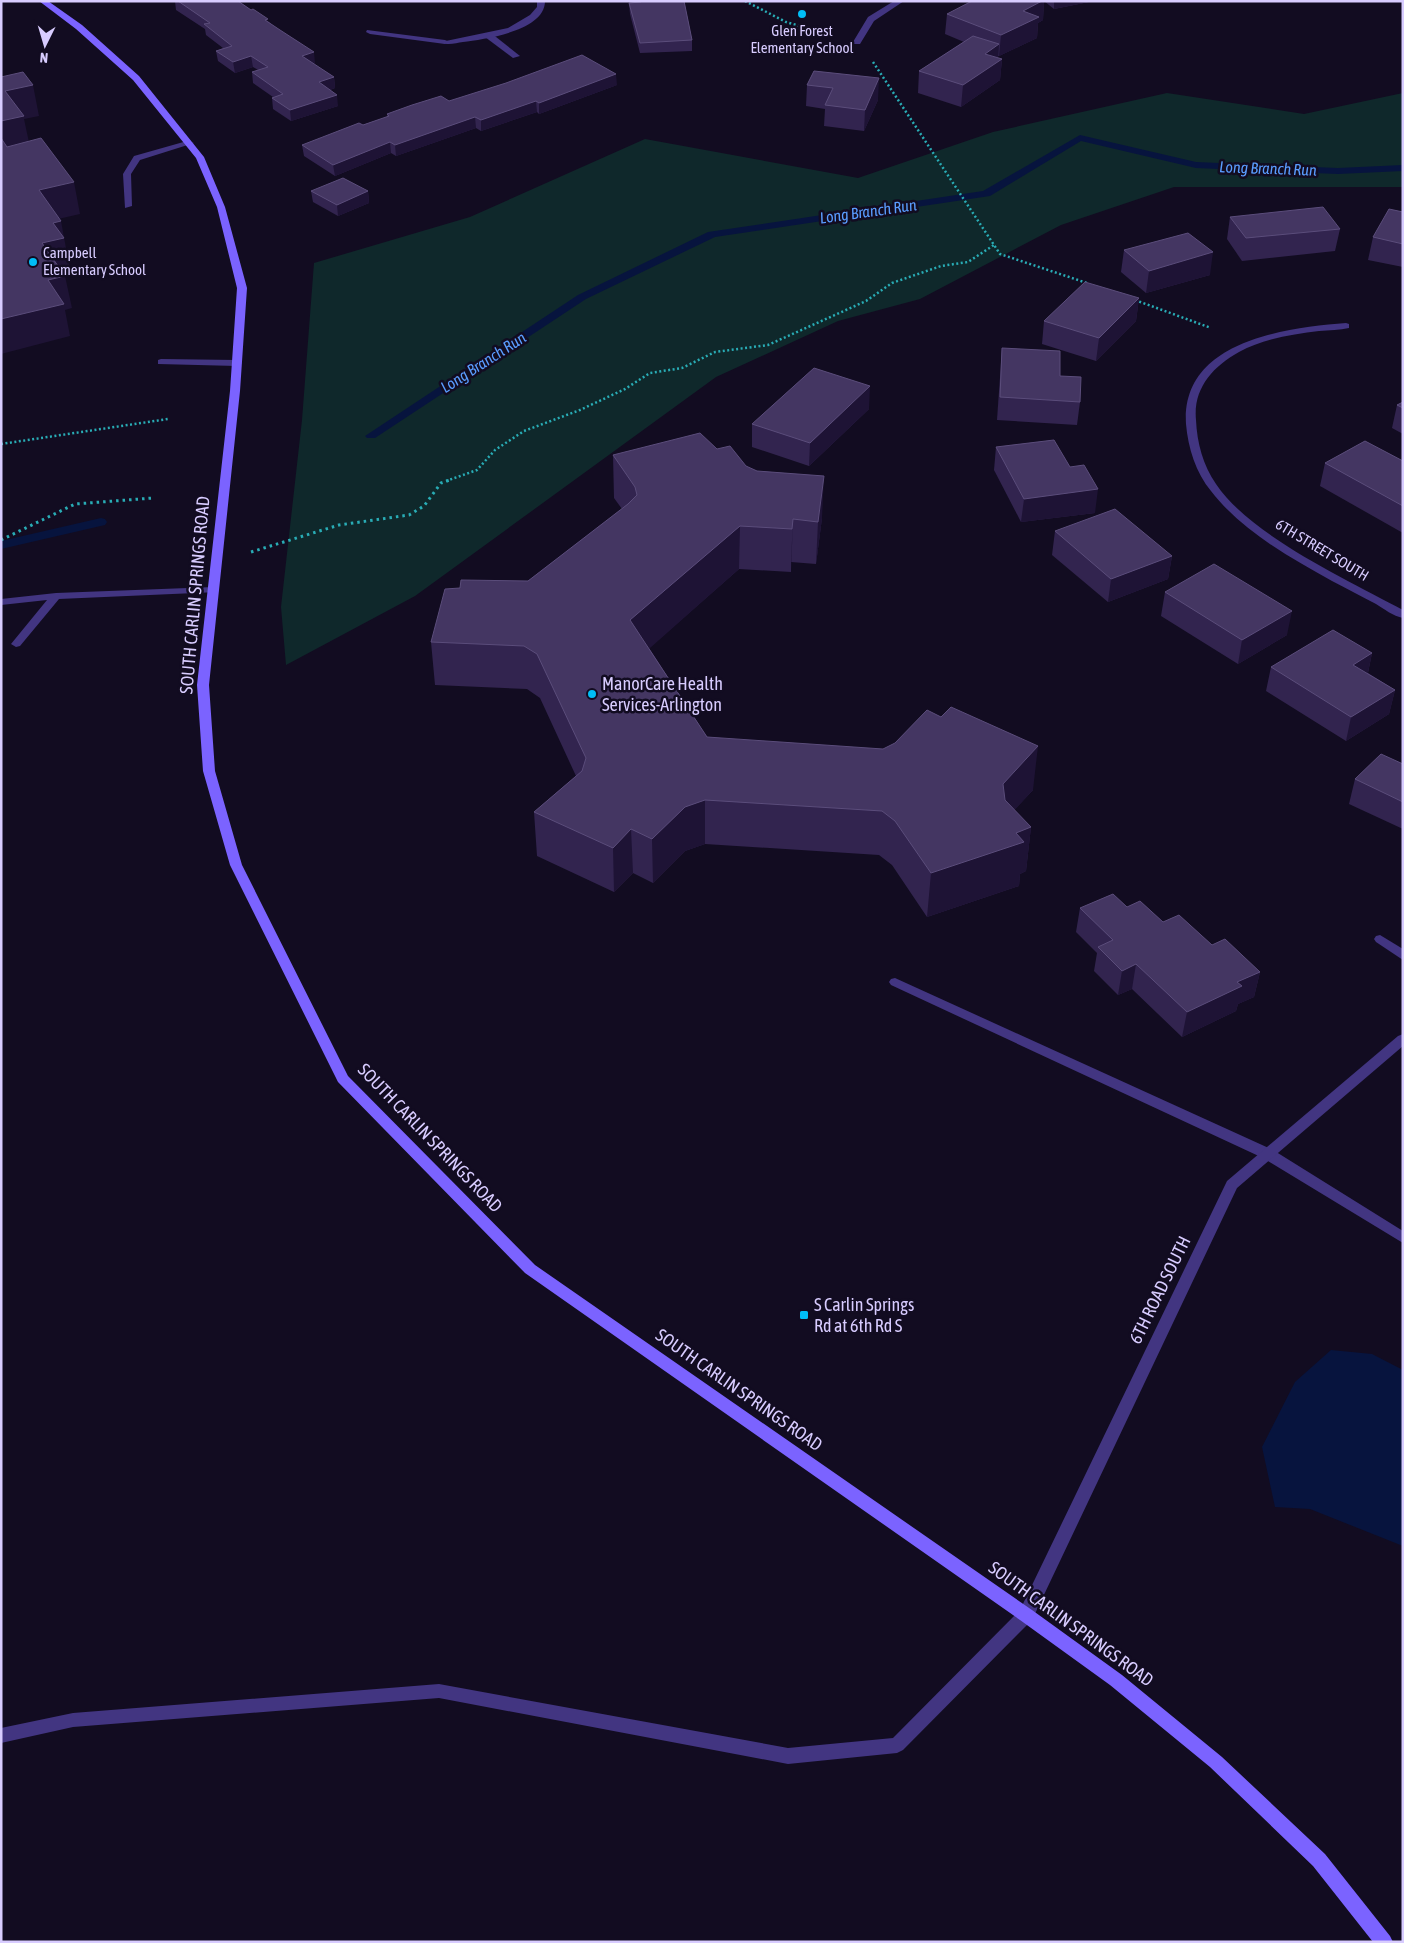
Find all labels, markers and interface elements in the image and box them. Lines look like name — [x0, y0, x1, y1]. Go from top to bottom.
marker: Glen Forest Elementary School — [796, 8, 808, 20]
north arrow — [20, 20, 70, 70]
place label: Glen Forest Elementary School — [750, 22, 854, 56]
text: N — [39, 50, 49, 66]
water label: Long Branch Run — [1219, 157, 1317, 180]
water label: Long Branch Run — [818, 195, 918, 228]
place label: Campbell Elementary School — [43, 244, 146, 278]
marker: Campbell Elementary School — [27, 256, 39, 268]
water label: Long Branch Run — [437, 328, 530, 397]
street label: SOUTH CARLIN SPRINGS ROAD — [175, 495, 214, 695]
street label: 6TH STREET SOUTH — [1273, 515, 1372, 584]
place label: ManorCare Health Services-Arlington — [602, 673, 723, 715]
marker: ManorCare Health Services-Arlington — [586, 688, 598, 700]
street label: SOUTH CARLIN SPRINGS ROAD — [354, 1059, 507, 1216]
street label: 6TH ROAD SOUTH — [1124, 1233, 1195, 1347]
place label: S Carlin Springs Rd at 6th Rd S — [814, 1294, 914, 1336]
marker: S Carlin Springs Rd at 6th Rd S — [798, 1309, 810, 1321]
street label: SOUTH CARLIN SPRINGS ROAD — [652, 1324, 827, 1455]
street label: SOUTH CARLIN SPRINGS ROAD — [985, 1557, 1158, 1690]

